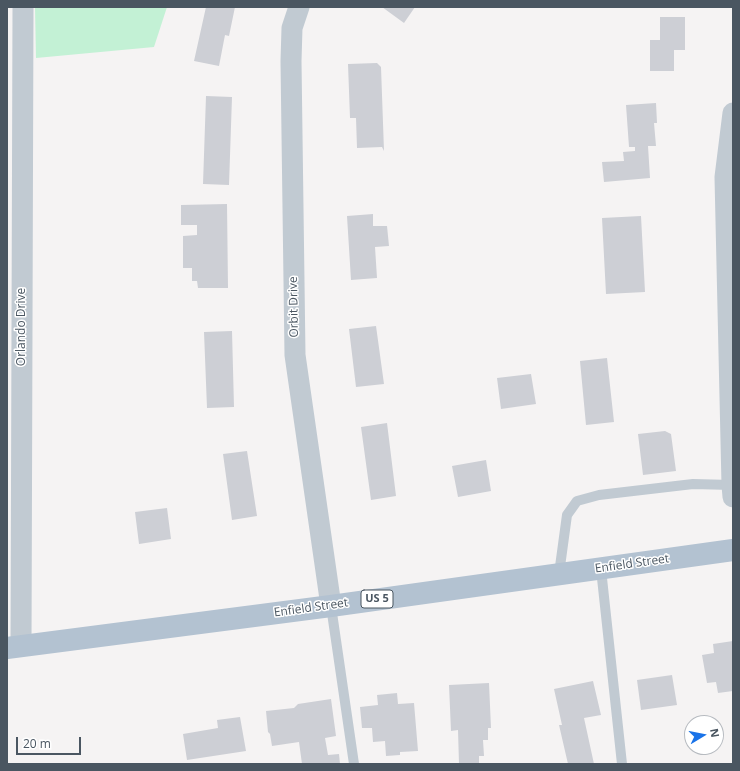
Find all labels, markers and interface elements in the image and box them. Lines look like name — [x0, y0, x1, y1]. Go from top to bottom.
street label: Orbit Drive — [286, 276, 302, 338]
street label: Orlando Drive — [15, 288, 29, 366]
street label: Enfield Street — [594, 552, 670, 576]
road number: US 5 — [361, 590, 393, 608]
street label: Enfield Street — [273, 596, 349, 620]
north arrow — [684, 715, 724, 755]
text: N — [707, 727, 723, 739]
scale bar — [18, 729, 83, 755]
text: 20 m — [23, 735, 51, 752]

